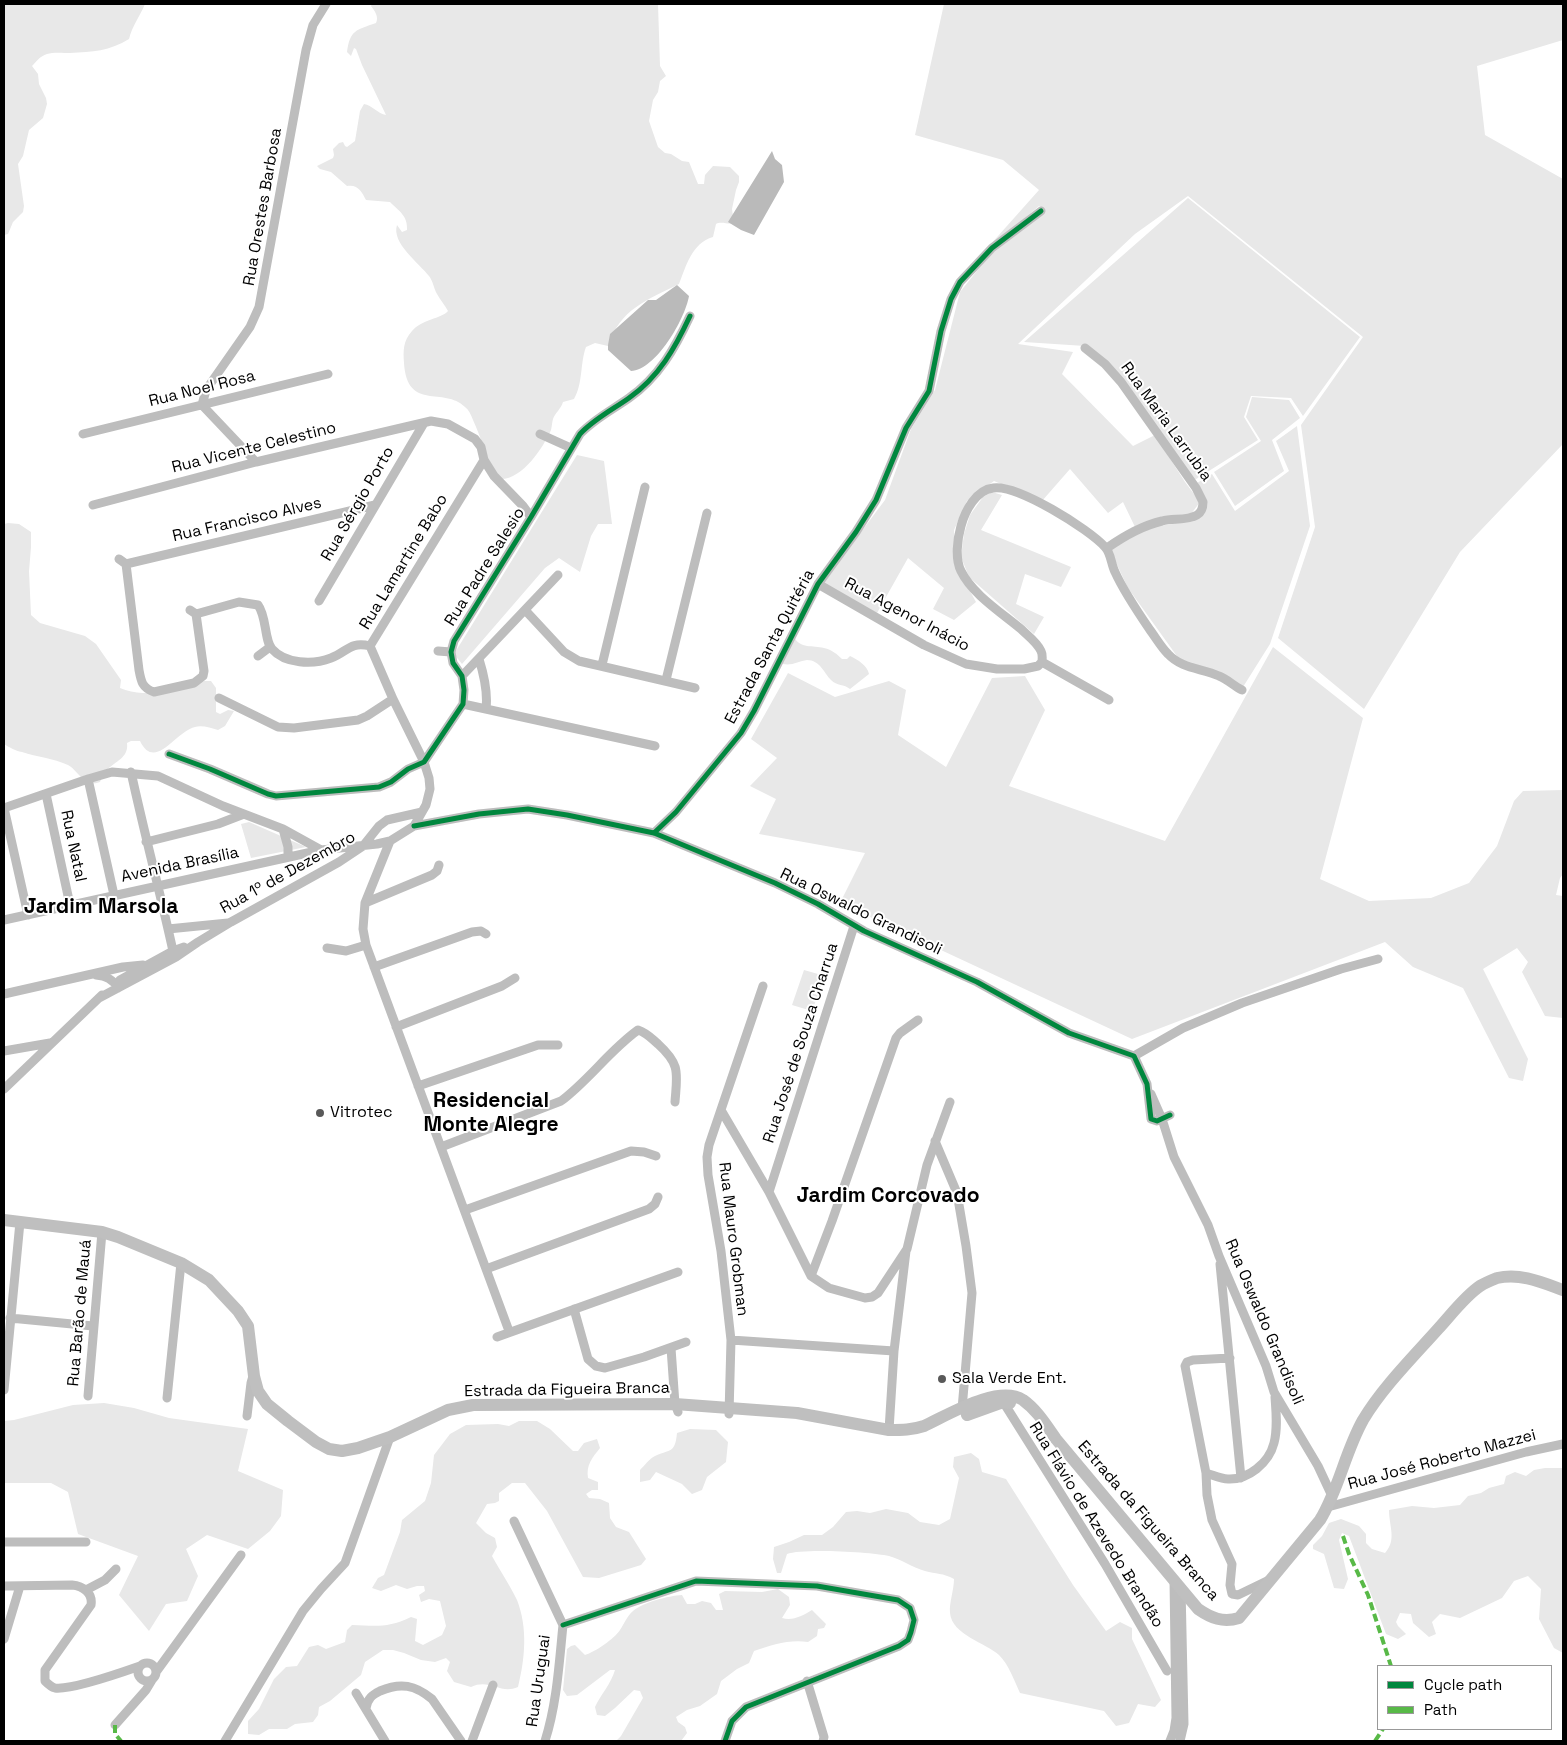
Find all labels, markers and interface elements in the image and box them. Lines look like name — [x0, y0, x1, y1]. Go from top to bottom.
street label: Rua Orestes Barbosa — [240, 127, 286, 287]
street label: Rua Maria Larrubia — [1116, 359, 1216, 485]
street label: Rua Noel Rosa — [147, 367, 257, 411]
street label: Rua Vicente Celestino — [170, 418, 338, 478]
street label: Rua Sérgio Porto — [318, 443, 398, 565]
street label: Rua Lamartine Babo — [356, 491, 452, 633]
street label: Rua Francisco Alves — [171, 494, 323, 546]
street label: Rua Padre Salesio — [441, 504, 529, 630]
street label: Estrada Santa Quitéria — [721, 566, 819, 728]
street label: Rua Agenor Inácio — [841, 574, 973, 656]
street label: Rua Natal — [56, 808, 90, 884]
street label: Rua 1º de Dezembro — [217, 828, 359, 918]
street label: Avenida Brasília — [119, 843, 241, 887]
street label: Rua Oswaldo Grandisoli — [777, 864, 945, 960]
district label: Jardim Marsola — [24, 894, 178, 920]
street label: Rua José de Souza Charrua — [760, 940, 842, 1146]
district label: Residencial Monte Alegre — [423, 1088, 559, 1138]
place label: Vitrotec — [330, 1103, 393, 1123]
marker: Vitrotec — [314, 1107, 326, 1119]
street label: Rua Mauro Grobman — [714, 1161, 752, 1317]
district label: Jardim Corcovado — [796, 1183, 980, 1209]
street label: Rua Oswaldo Grandisoli — [1220, 1236, 1308, 1408]
street label: Rua Barão de Mauá — [64, 1239, 96, 1387]
place label: Sala Verde Ent. — [952, 1369, 1067, 1389]
marker: Sala Verde Ent. — [936, 1373, 948, 1385]
street label: Estrada da Figueira Branca — [464, 1379, 670, 1401]
street label: Rua Flávio de Azevedo Brandão — [1025, 1419, 1167, 1631]
street label: Rua José Roberto Mazzei — [1346, 1426, 1538, 1494]
street label: Estrada da Figueira Branca — [1073, 1437, 1223, 1605]
street label: Rua Uruguai — [523, 1634, 555, 1728]
legend — [1377, 1665, 1552, 1730]
text: Cycle path — [1424, 1675, 1502, 1694]
text: Path — [1424, 1700, 1457, 1719]

